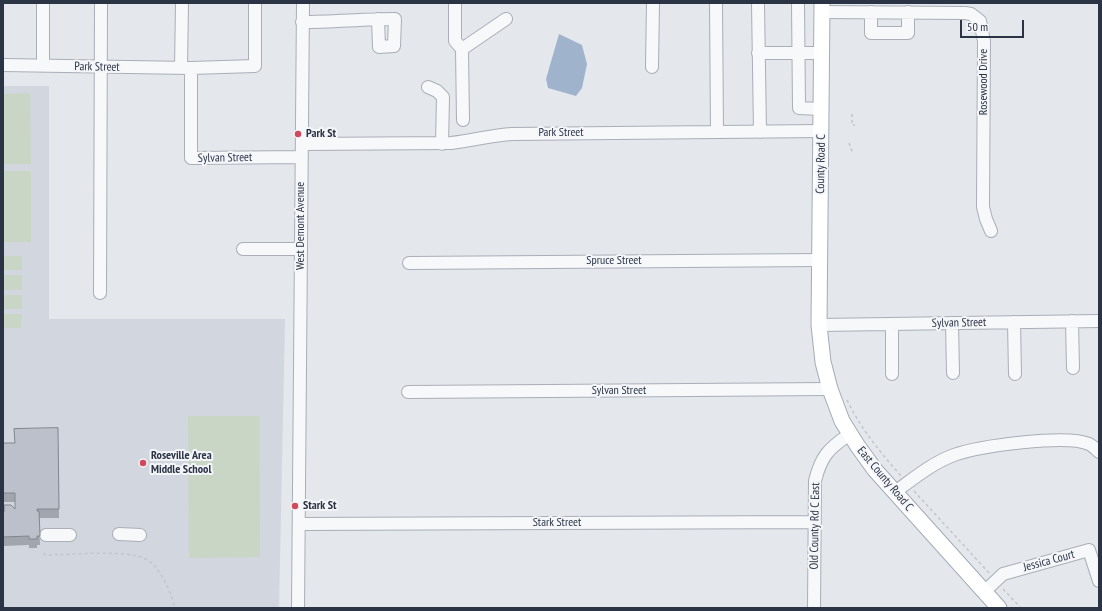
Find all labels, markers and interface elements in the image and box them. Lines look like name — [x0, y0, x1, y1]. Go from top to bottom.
scale bar — [962, 12, 1026, 38]
text: 50 m — [967, 19, 988, 34]
street label: Rosewood Drive — [977, 49, 991, 115]
street label: Park Street — [74, 59, 120, 75]
street label: Park Street — [538, 126, 584, 140]
place label: Park St — [306, 127, 336, 141]
marker: Park St — [293, 129, 303, 139]
street label: County Road C — [813, 134, 829, 194]
street label: Sylvan Street — [198, 150, 252, 166]
street label: West Demont Avenue — [294, 182, 308, 270]
street label: Spruce Street — [586, 254, 642, 268]
street label: Sylvan Street — [932, 315, 986, 331]
street label: Sylvan Street — [592, 384, 646, 398]
street label: East County Road C — [854, 444, 916, 514]
place label: Roseville Area Middle School — [151, 449, 212, 477]
marker: Roseville Area Middle School — [138, 458, 148, 468]
street label: Old County Rd C East — [807, 482, 823, 570]
place label: Stark St — [303, 499, 336, 513]
marker: Stark St — [290, 501, 300, 511]
street label: Stark Street — [533, 516, 581, 530]
street label: Jessica Court — [1022, 547, 1076, 575]

